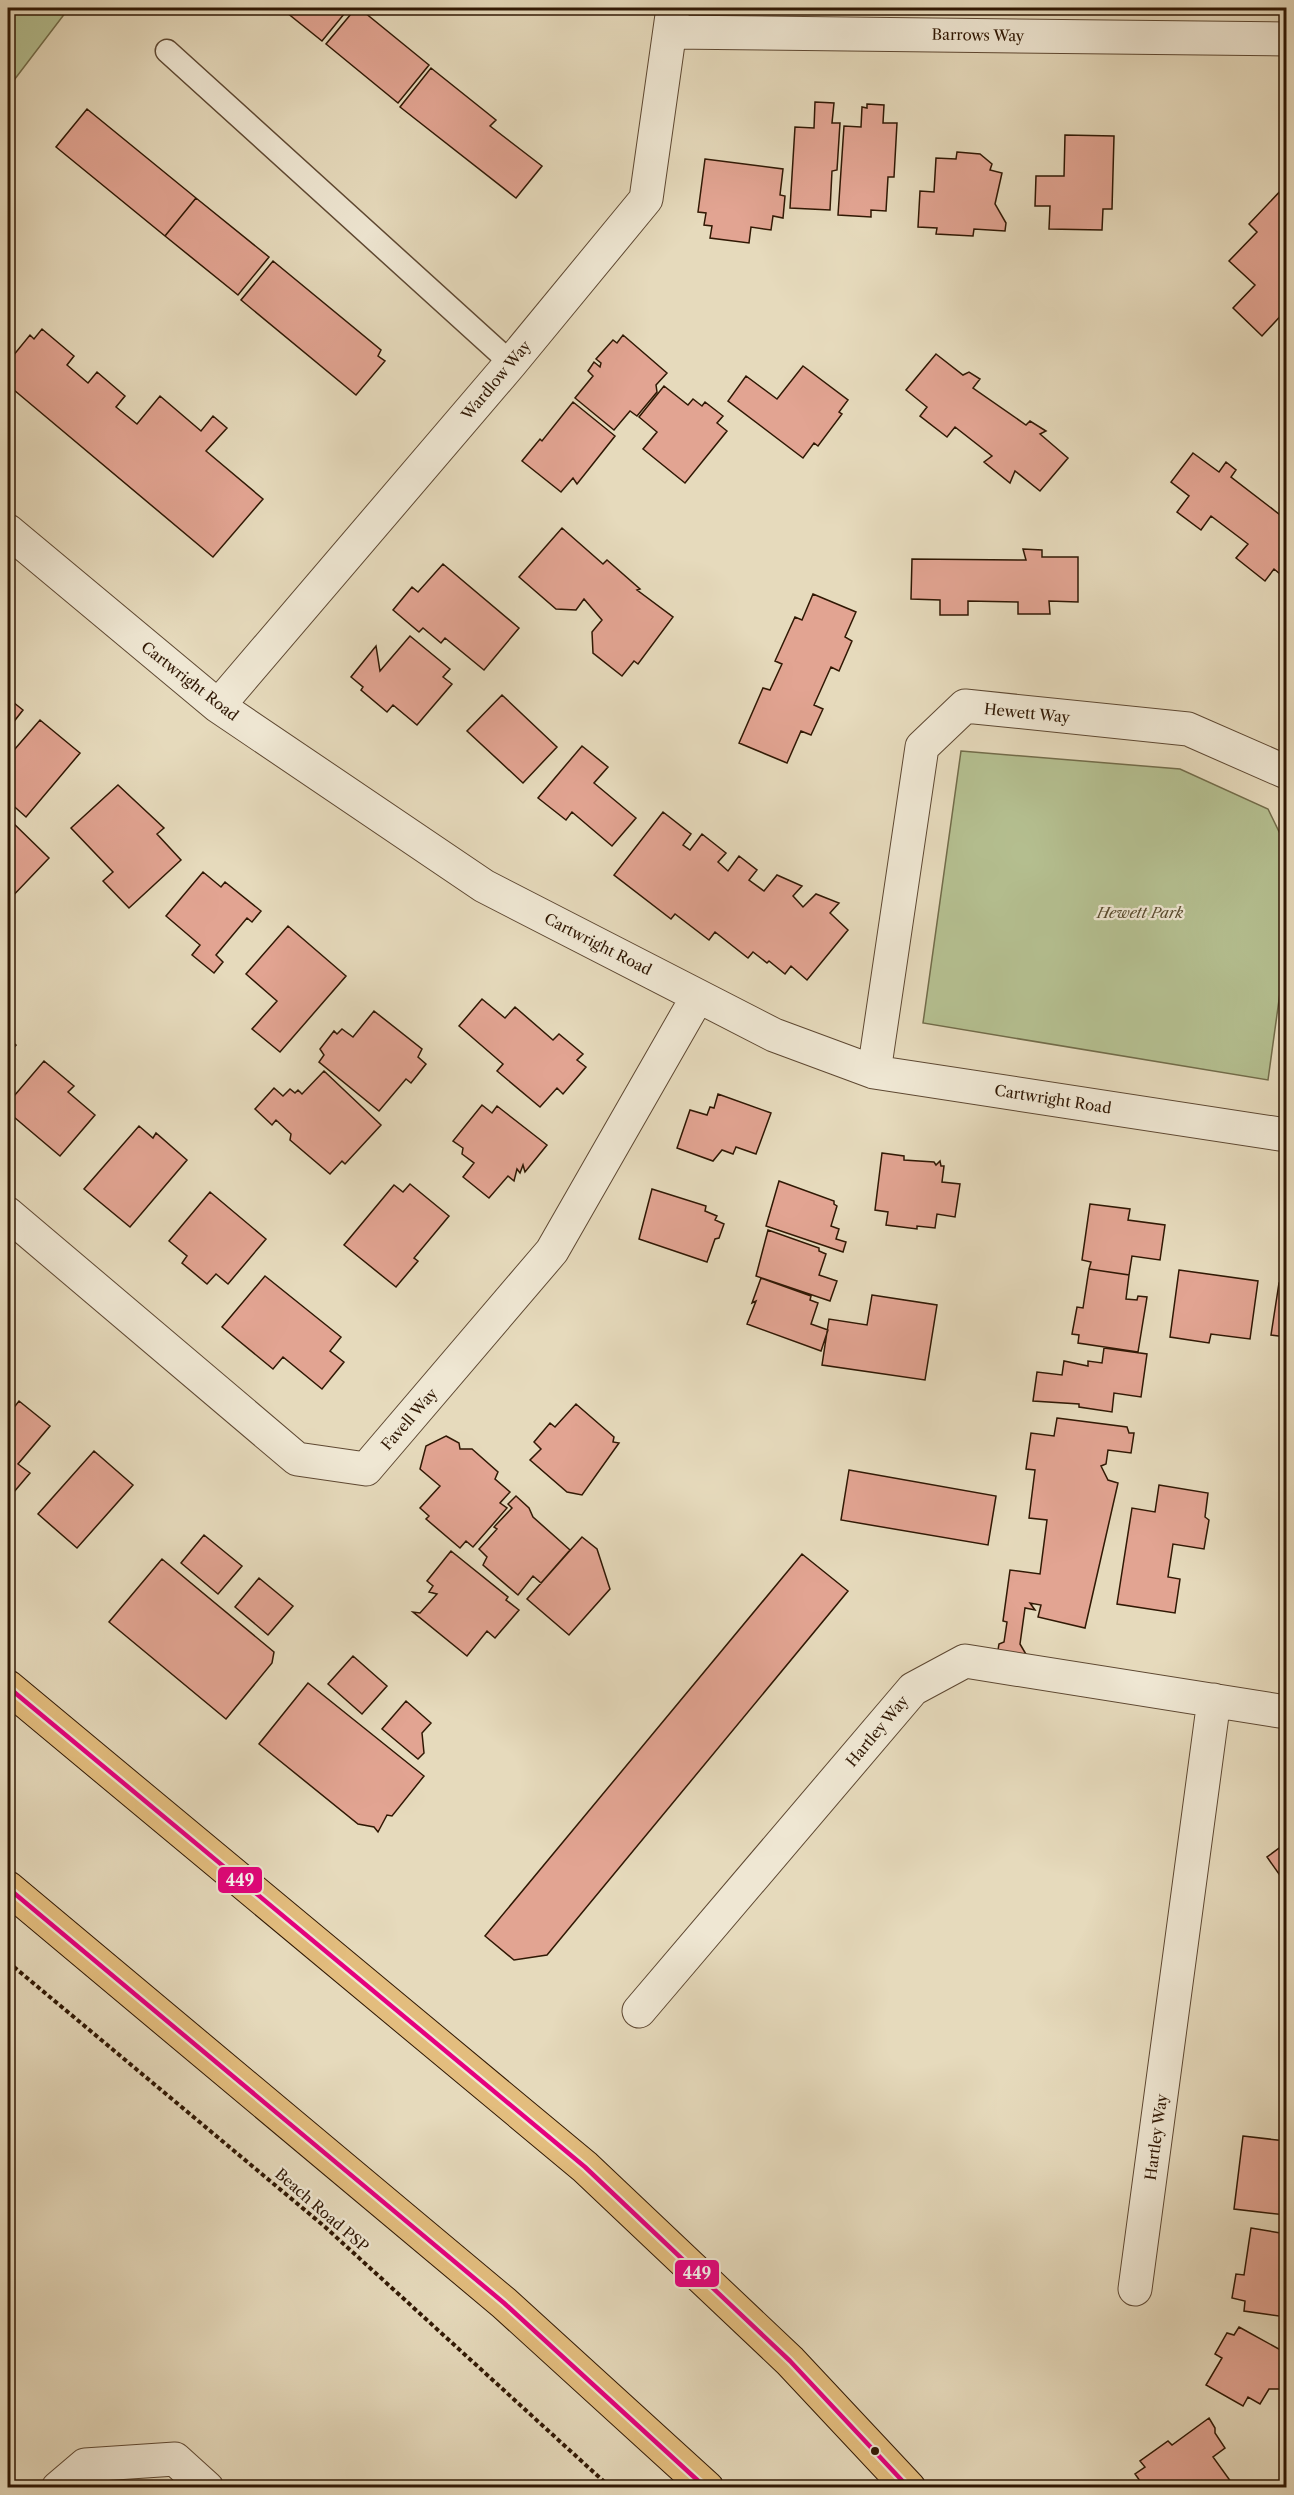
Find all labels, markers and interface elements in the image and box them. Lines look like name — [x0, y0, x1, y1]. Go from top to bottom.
street label: Barrows Way — [932, 25, 1025, 45]
street label: Wardlow Way — [457, 336, 535, 424]
street label: Cartwright Road — [138, 637, 242, 725]
street label: Hewett Way — [983, 699, 1071, 727]
park label: Hewett Park — [1096, 903, 1184, 922]
street label: Cartwright Road — [541, 909, 655, 979]
street label: Cartwright Road — [993, 1080, 1113, 1118]
street label: Favell Way — [377, 1384, 442, 1454]
street label: Hartley Way — [842, 1691, 913, 1770]
line badge: 449 — [217, 1866, 263, 1894]
text: 449 — [226, 1870, 254, 1890]
street label: Hartley Way — [1141, 2092, 1172, 2181]
street label: Beach Road PSP — [271, 2164, 373, 2256]
line badge: 449 — [674, 2259, 720, 2288]
text: 449 — [683, 2263, 711, 2283]
unlabelled marker — [869, 2445, 881, 2457]

